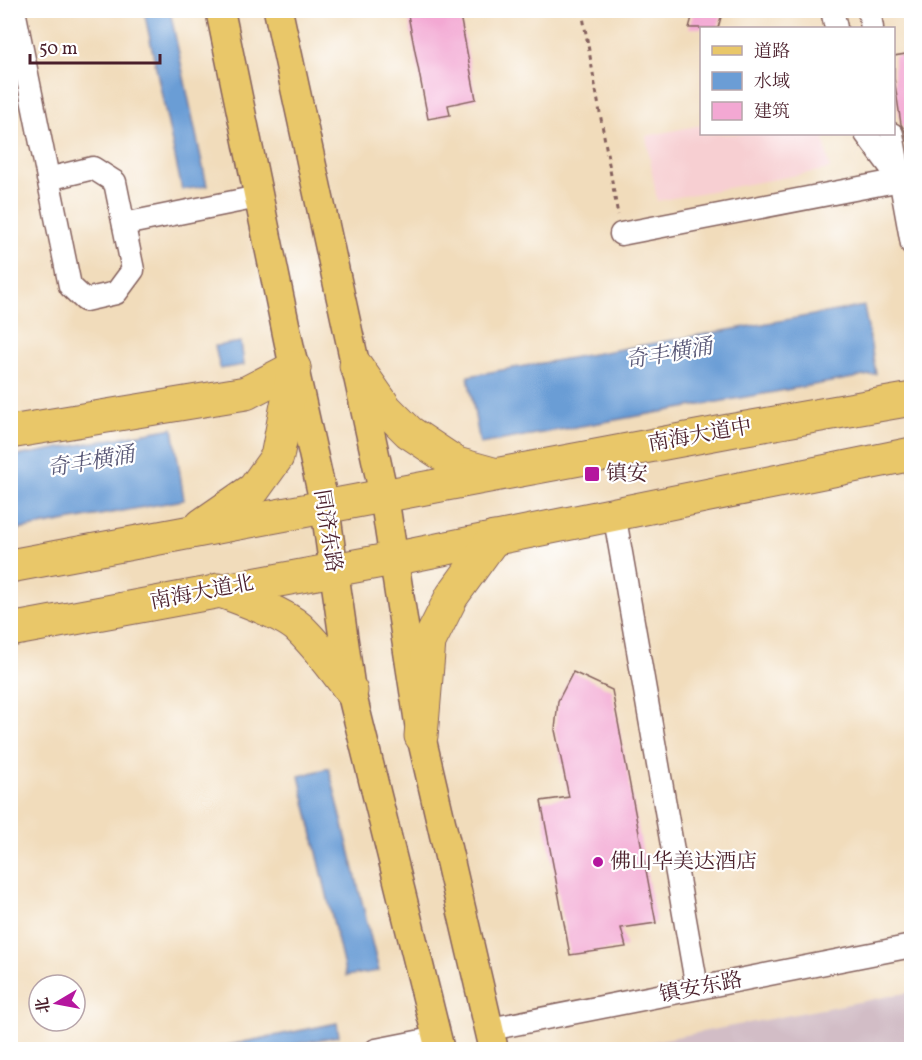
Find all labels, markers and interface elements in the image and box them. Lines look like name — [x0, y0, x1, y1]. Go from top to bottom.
scale bar — [30, 27, 160, 65]
legend — [700, 27, 895, 135]
text: 50 m — [39, 37, 78, 62]
text: 道路 — [754, 40, 790, 65]
text: 水域 — [754, 70, 790, 95]
text: 建筑 — [754, 100, 790, 125]
water label: 奇丰横涌 — [623, 332, 718, 378]
street label: 南海大道中 — [646, 413, 754, 459]
water label: 奇丰横涌 — [45, 440, 140, 486]
place label: 镇安 — [606, 460, 648, 489]
marker: 镇安 — [583, 465, 601, 483]
street label: 同济东路 — [306, 487, 348, 575]
street label: 南海大道北 — [148, 569, 256, 617]
place label: 佛山华美达酒店 — [610, 848, 757, 877]
marker: 佛山华美达酒店 — [591, 855, 605, 869]
street label: 镇安东路 — [657, 966, 745, 1010]
north arrow — [27, 973, 87, 1033]
text: 北 — [32, 995, 56, 1015]

